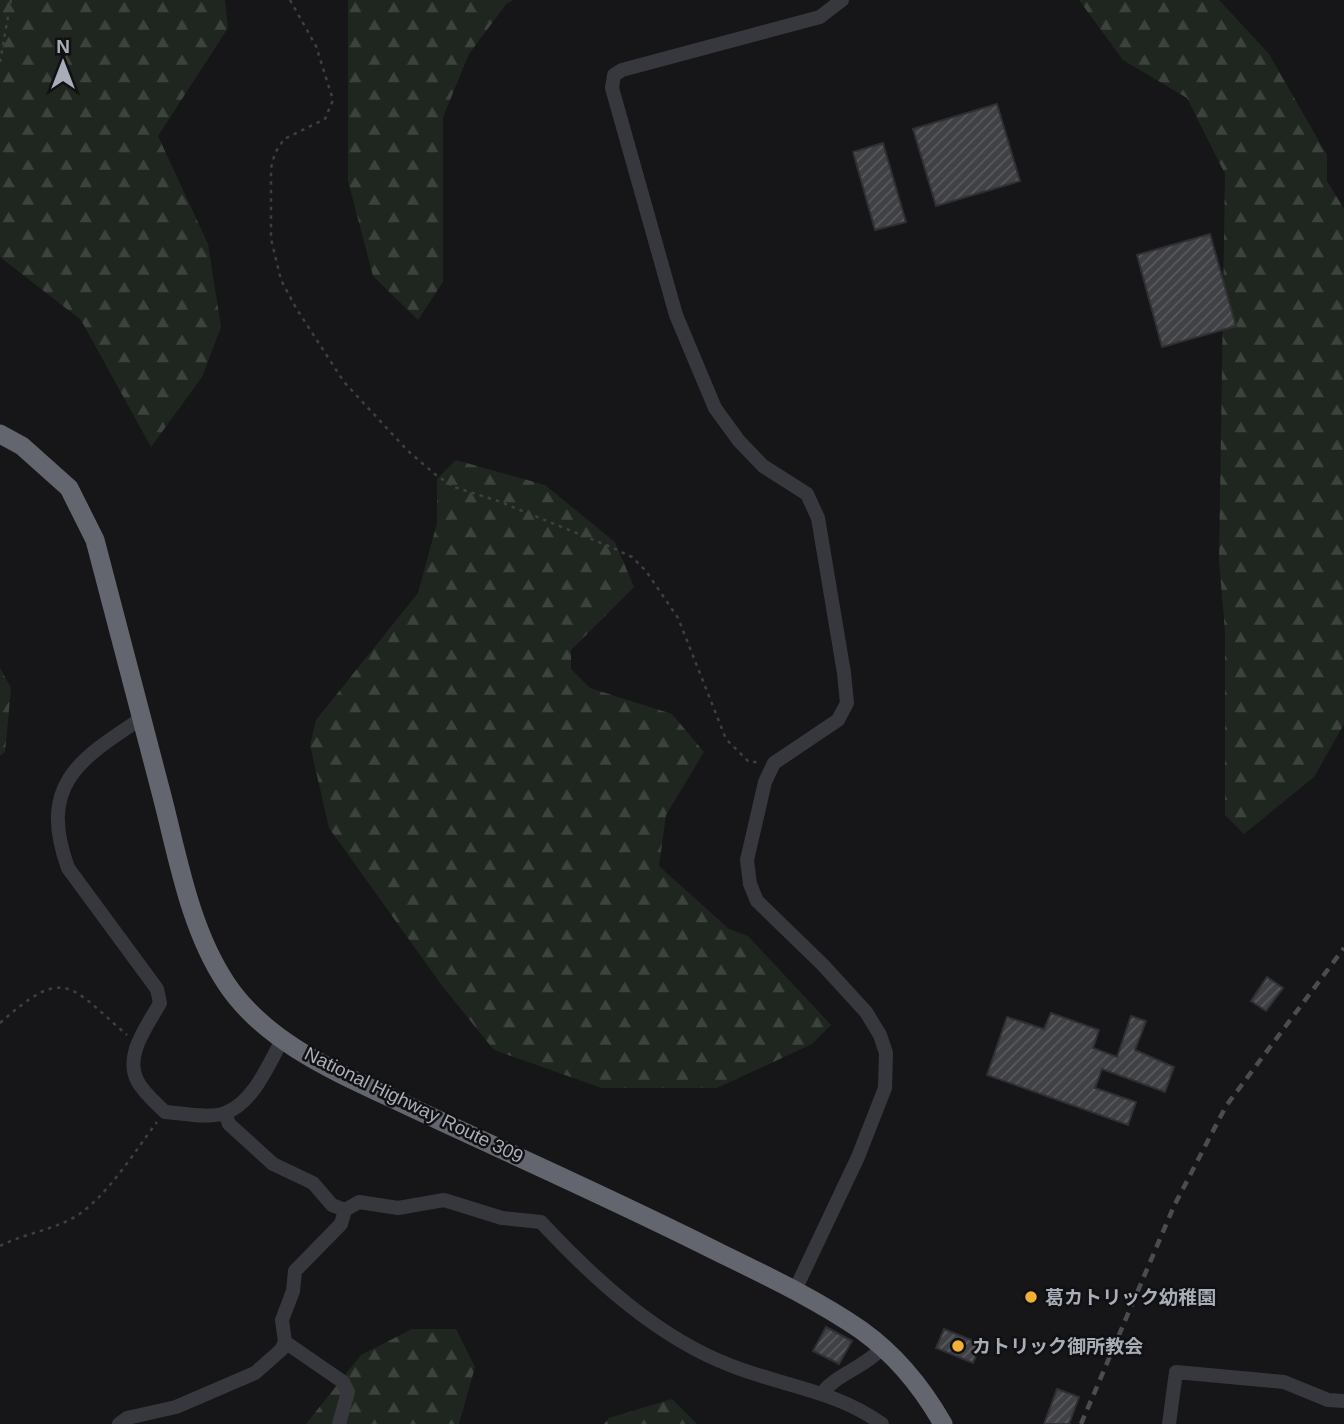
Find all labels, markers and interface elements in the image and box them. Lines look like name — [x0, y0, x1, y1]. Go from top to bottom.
north arrow — [28, 28, 98, 98]
text: N — [56, 36, 70, 57]
street label: National Highway Route 309 — [301, 1043, 527, 1167]
place label: 葛カトリック幼稚園 — [1045, 1287, 1216, 1308]
marker: 葛カトリック幼稚園 — [1023, 1289, 1039, 1305]
place label: カトリック御所教会 — [972, 1336, 1143, 1357]
marker: カトリック御所教会 — [950, 1338, 966, 1354]

